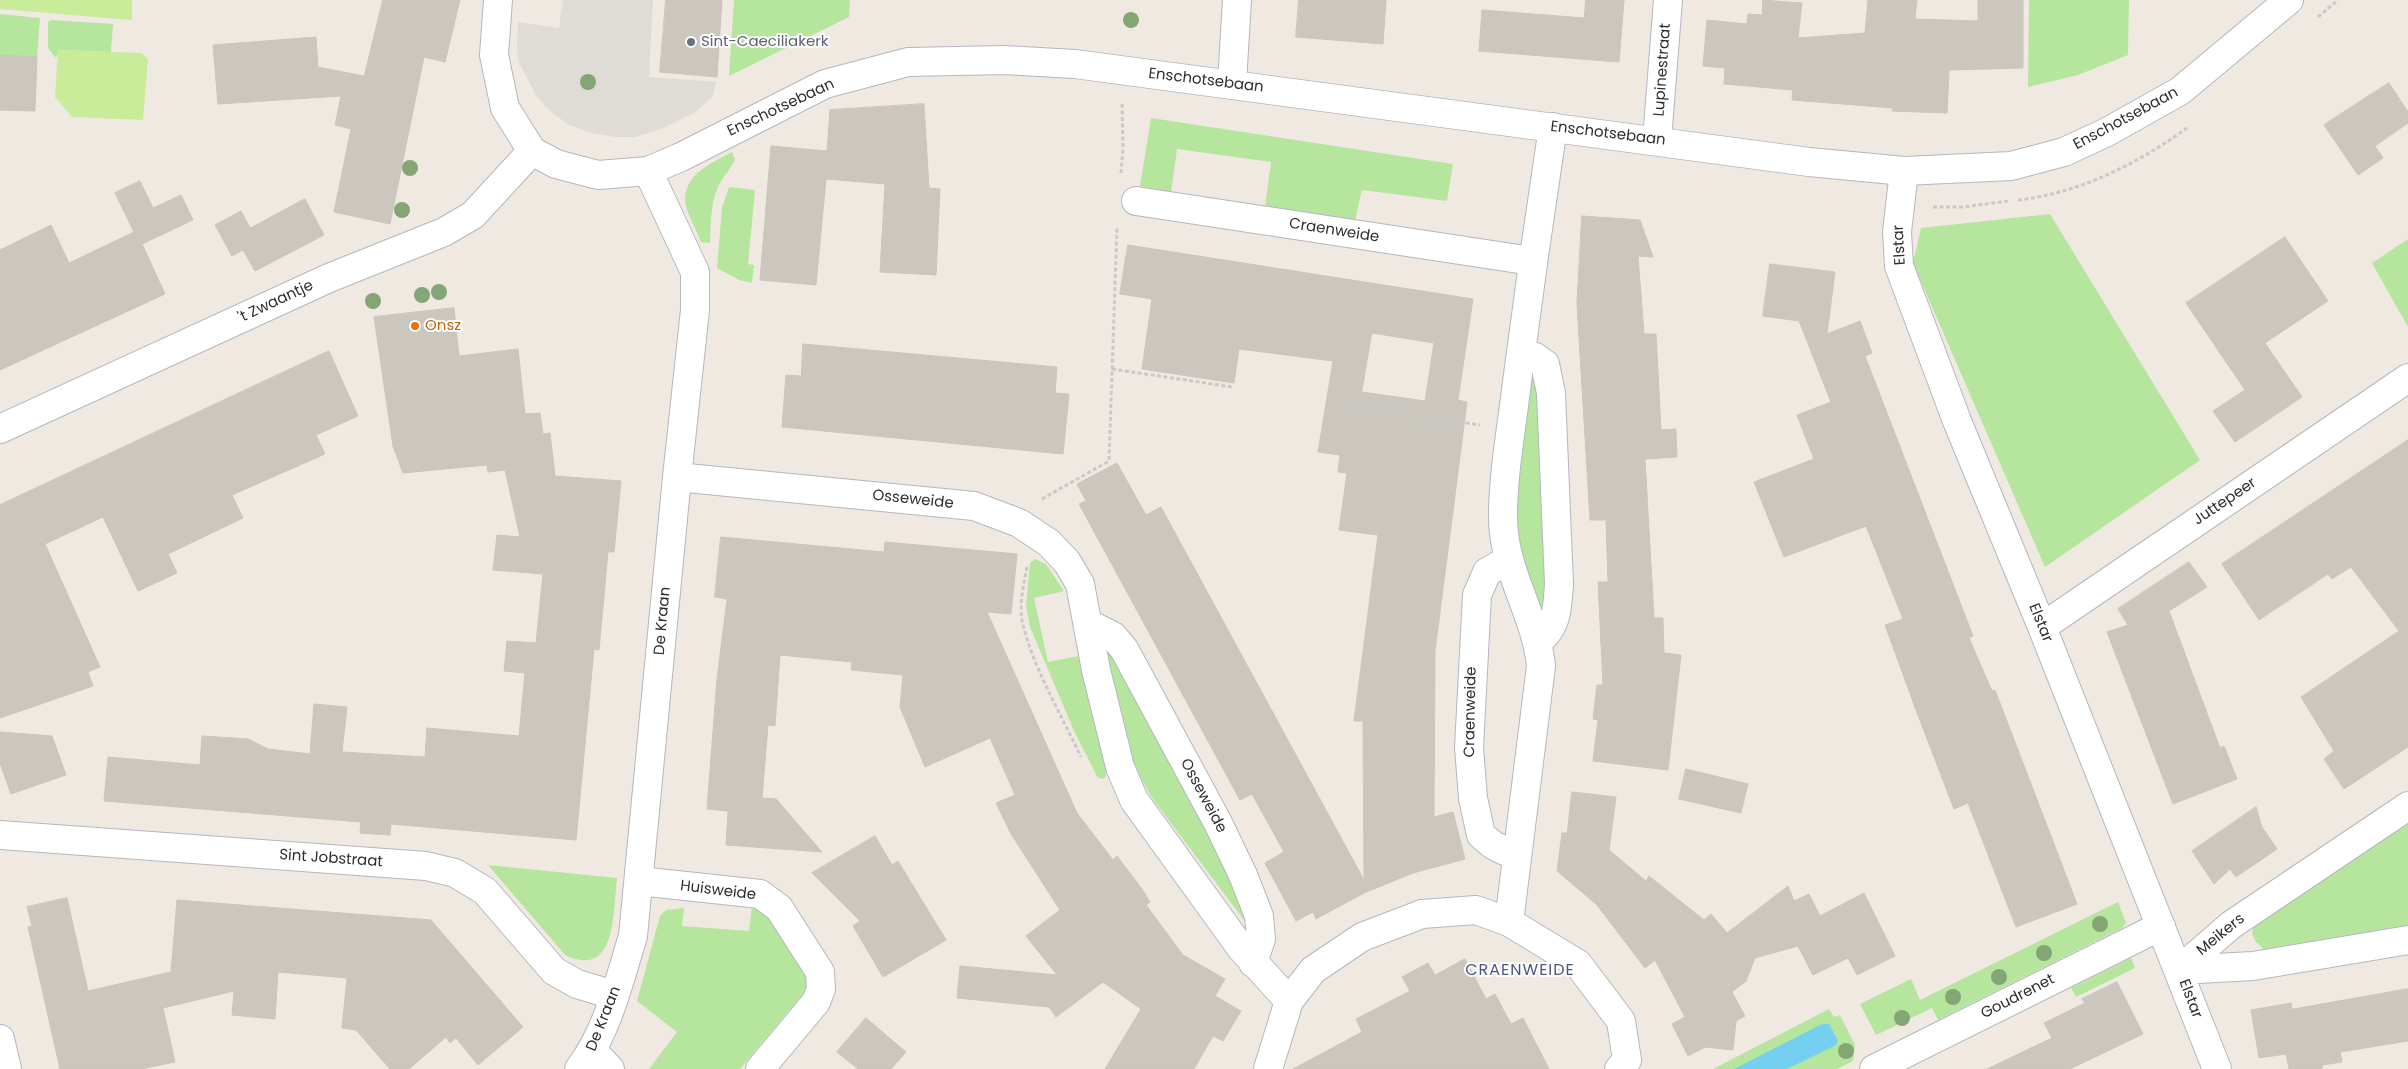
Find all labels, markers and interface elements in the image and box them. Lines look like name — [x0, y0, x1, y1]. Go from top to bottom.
street label: Lupinestraat — [1651, 23, 1675, 117]
place label: Sint-Caeciliakerk — [701, 33, 828, 51]
marker: Sint-Caeciliakerk — [685, 36, 697, 48]
street label: Enschotsebaan — [1147, 65, 1265, 97]
street label: Enschotsebaan — [725, 75, 837, 141]
street label: Enschotsebaan — [2071, 84, 2181, 154]
street label: Enschotsebaan — [1549, 118, 1667, 150]
street label: Craenweide — [1288, 215, 1380, 247]
street label: Elstar — [1890, 224, 1910, 266]
street label: 't Zwaantje — [236, 277, 316, 327]
place label: Onsz — [425, 317, 461, 335]
marker: Onsz — [409, 320, 421, 332]
street label: Juttepeer — [2190, 474, 2260, 530]
street label: Osseweide — [872, 487, 954, 513]
street label: De Kraan — [651, 586, 675, 656]
street label: Elstar — [2024, 601, 2056, 645]
street label: Craenweide — [1461, 666, 1481, 758]
street label: Osseweide — [1176, 756, 1230, 836]
street label: Sint Jobstraat — [279, 846, 383, 872]
street label: Huisweide — [679, 877, 757, 905]
street label: Meikers — [2193, 910, 2249, 960]
district label: CRAENWEIDE — [1464, 961, 1576, 981]
street label: Goudrenet — [1978, 971, 2058, 1023]
street label: Elstar — [2174, 977, 2206, 1021]
street label: De Kraan — [583, 984, 625, 1054]

